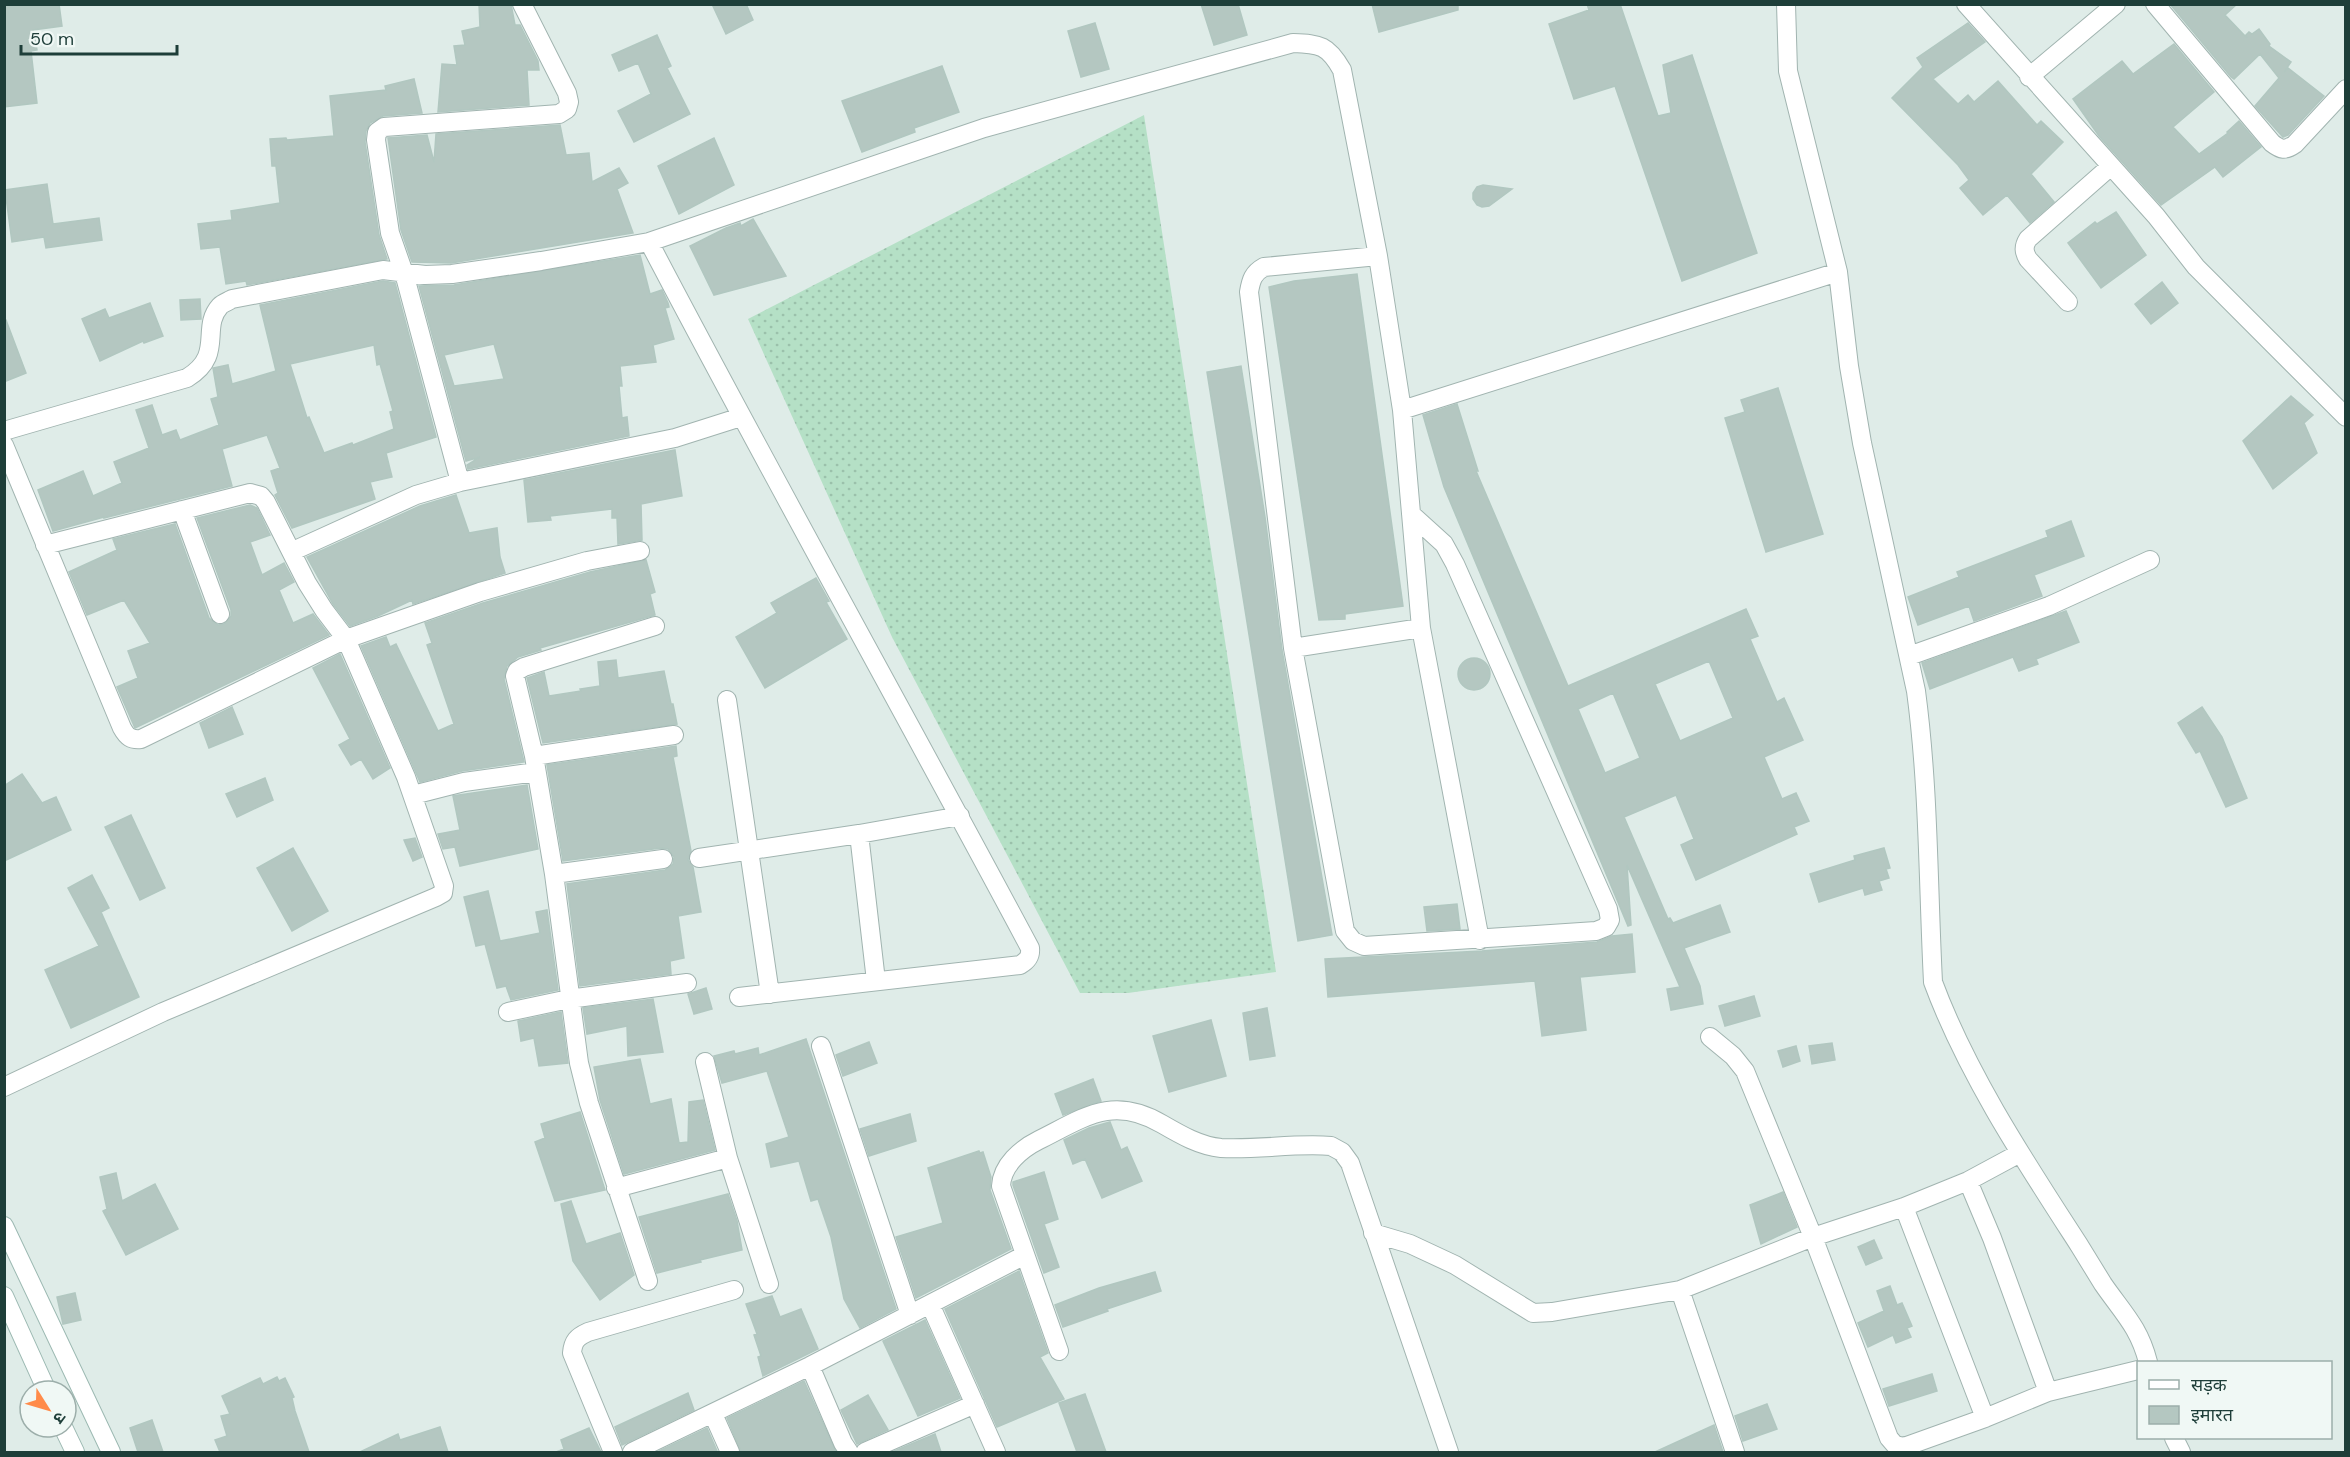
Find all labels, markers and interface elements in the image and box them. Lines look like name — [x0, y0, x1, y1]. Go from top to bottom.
scale bar — [21, 18, 177, 56]
text: 50 m — [30, 27, 74, 51]
legend — [2137, 1361, 2332, 1439]
text: सड़क — [2191, 1373, 2228, 1397]
north arrow — [18, 1379, 78, 1439]
text: इमारत — [2191, 1403, 2234, 1427]
text: उ — [48, 1408, 71, 1428]

